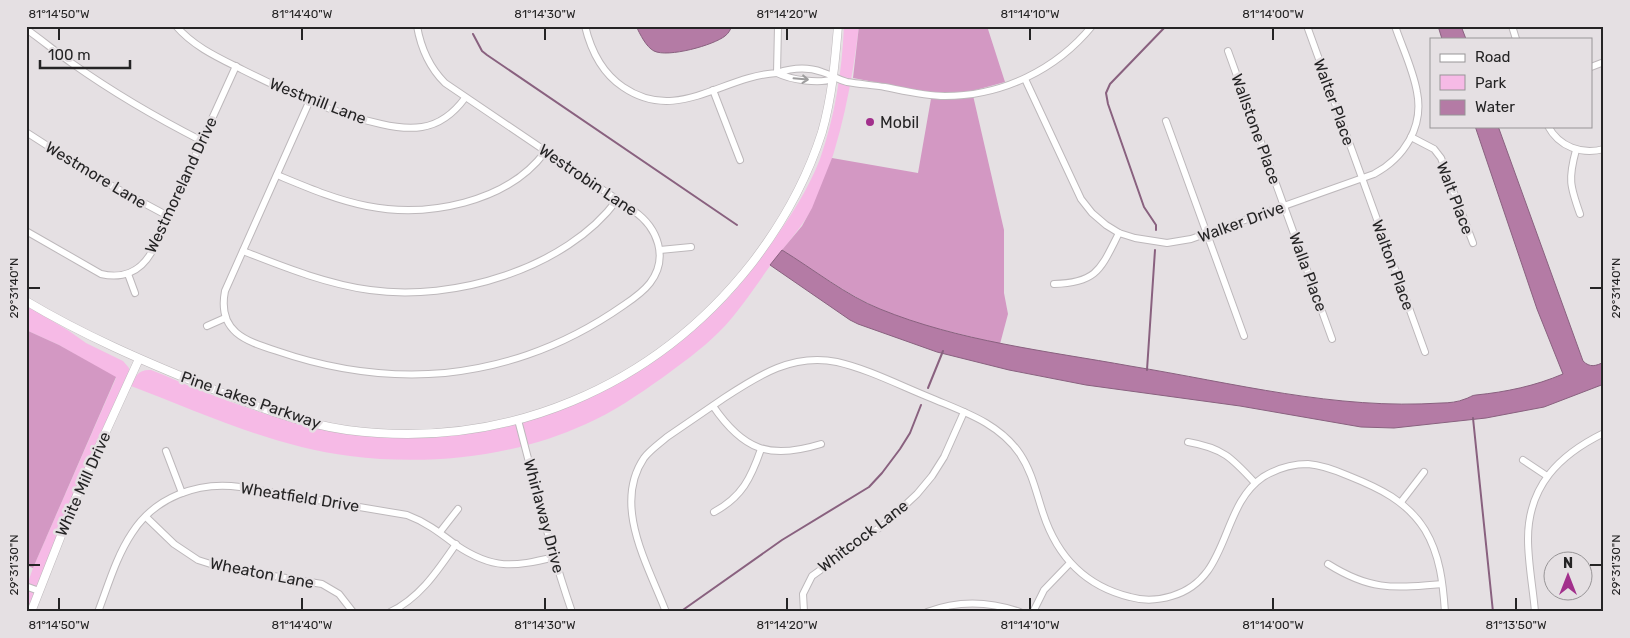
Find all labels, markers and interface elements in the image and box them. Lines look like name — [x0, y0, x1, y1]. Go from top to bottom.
text: 81°14'50"W — [28, 7, 90, 21]
text: 81°14'40"W — [272, 7, 333, 21]
text: 81°14'30"W — [514, 7, 576, 21]
text: 81°14'20"W — [756, 7, 818, 21]
text: 81°14'10"W — [1000, 7, 1060, 21]
text: 81°14'00"W — [1242, 7, 1304, 21]
scale bar — [40, 38, 130, 70]
legend — [1430, 38, 1592, 128]
text: 100 m — [48, 46, 90, 64]
text: Road — [1475, 48, 1511, 66]
street label: Walter Place — [1310, 56, 1358, 148]
street label: Wallstone Place — [1227, 71, 1285, 187]
street label: Westmill Lane — [267, 74, 369, 128]
text: Park — [1475, 74, 1506, 92]
one-way arrow — [793, 75, 809, 84]
text: Water — [1475, 98, 1515, 116]
place label: Mobil — [880, 113, 919, 132]
street label: Westmoreland Drive — [141, 114, 221, 256]
marker: Mobil — [864, 116, 876, 128]
street label: Westmore Lane — [42, 137, 150, 213]
street label: Westrobin Lane — [535, 140, 641, 220]
street label: Walt Place — [1432, 159, 1478, 237]
street label: Walker Drive — [1195, 198, 1287, 246]
street label: Walton Place — [1368, 217, 1418, 313]
street label: Walla Place — [1285, 230, 1331, 314]
text: 29°31'40"N — [7, 258, 21, 318]
text: 29°31'40"N — [1609, 258, 1623, 318]
street label: Pine Lakes Parkway — [178, 367, 324, 433]
street label: White Mill Drive — [51, 429, 115, 539]
street label: Whirlaway Drive — [520, 457, 568, 575]
street label: Wheatfield Drive — [239, 478, 361, 516]
street label: Whitcock Lane — [814, 496, 912, 576]
text: 29°31'30"N — [7, 534, 21, 596]
text: 29°31'30"N — [1609, 534, 1623, 596]
north arrow — [1542, 550, 1592, 600]
street label: Wheaton Lane — [208, 554, 316, 592]
text: N — [1563, 555, 1573, 572]
text: 81°14'50"W — [28, 618, 90, 632]
text: 81°14'40"W — [272, 618, 333, 632]
text: 81°14'30"W — [514, 618, 576, 632]
text: 81°14'20"W — [756, 618, 818, 632]
text: 81°14'10"W — [1000, 618, 1060, 632]
text: 81°14'00"W — [1242, 618, 1304, 632]
text: 81°13'50"W — [1485, 618, 1547, 632]

